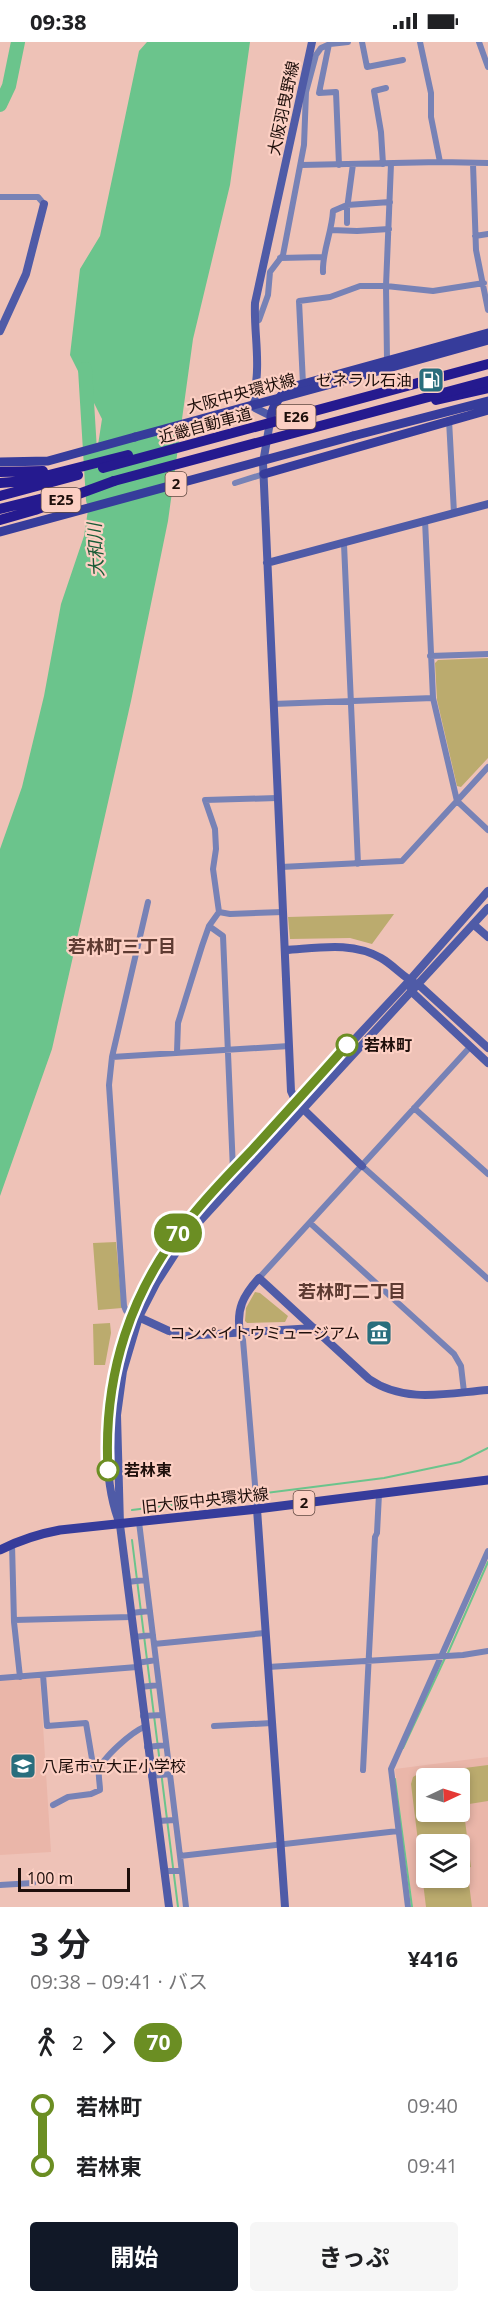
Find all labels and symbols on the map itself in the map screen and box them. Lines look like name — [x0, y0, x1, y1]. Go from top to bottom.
street label: 大阪羽曳野線 — [262, 59, 304, 157]
fuel station icon: ゼネラル石油 — [416, 365, 446, 395]
street label: 大阪中央環状線 — [184, 368, 298, 418]
place label: ゼネラル石油 — [316, 369, 412, 391]
street label: 近畿自動車道 — [156, 402, 254, 448]
road number: E26 — [276, 405, 316, 429]
road number: 2 — [166, 472, 186, 496]
road number: E25 — [42, 488, 80, 512]
water label: 大和川 — [82, 520, 108, 578]
district label: 若林町三丁目 — [68, 934, 176, 958]
marker: 若林町 — [336, 1034, 358, 1056]
place label: 若林町 — [364, 1034, 412, 1056]
line badge: 70 — [151, 1214, 205, 1252]
district label: 若林町二丁目 — [298, 1279, 406, 1303]
museum icon: コンペイトウミュージアム — [364, 1318, 394, 1348]
place label: コンペイトウミュージアム — [169, 1322, 360, 1344]
marker: 若林東 — [97, 1459, 119, 1481]
place label: 若林東 — [124, 1459, 172, 1481]
street label: 旧大阪中央環状線 — [140, 1482, 270, 1518]
road number: 2 — [294, 1491, 314, 1515]
school or university icon: 八尾市立大正小学校 — [8, 1751, 38, 1781]
place label: 八尾市立大正小学校 — [42, 1755, 186, 1777]
north arrow — [416, 1768, 470, 1822]
scale bar — [18, 1865, 130, 1892]

